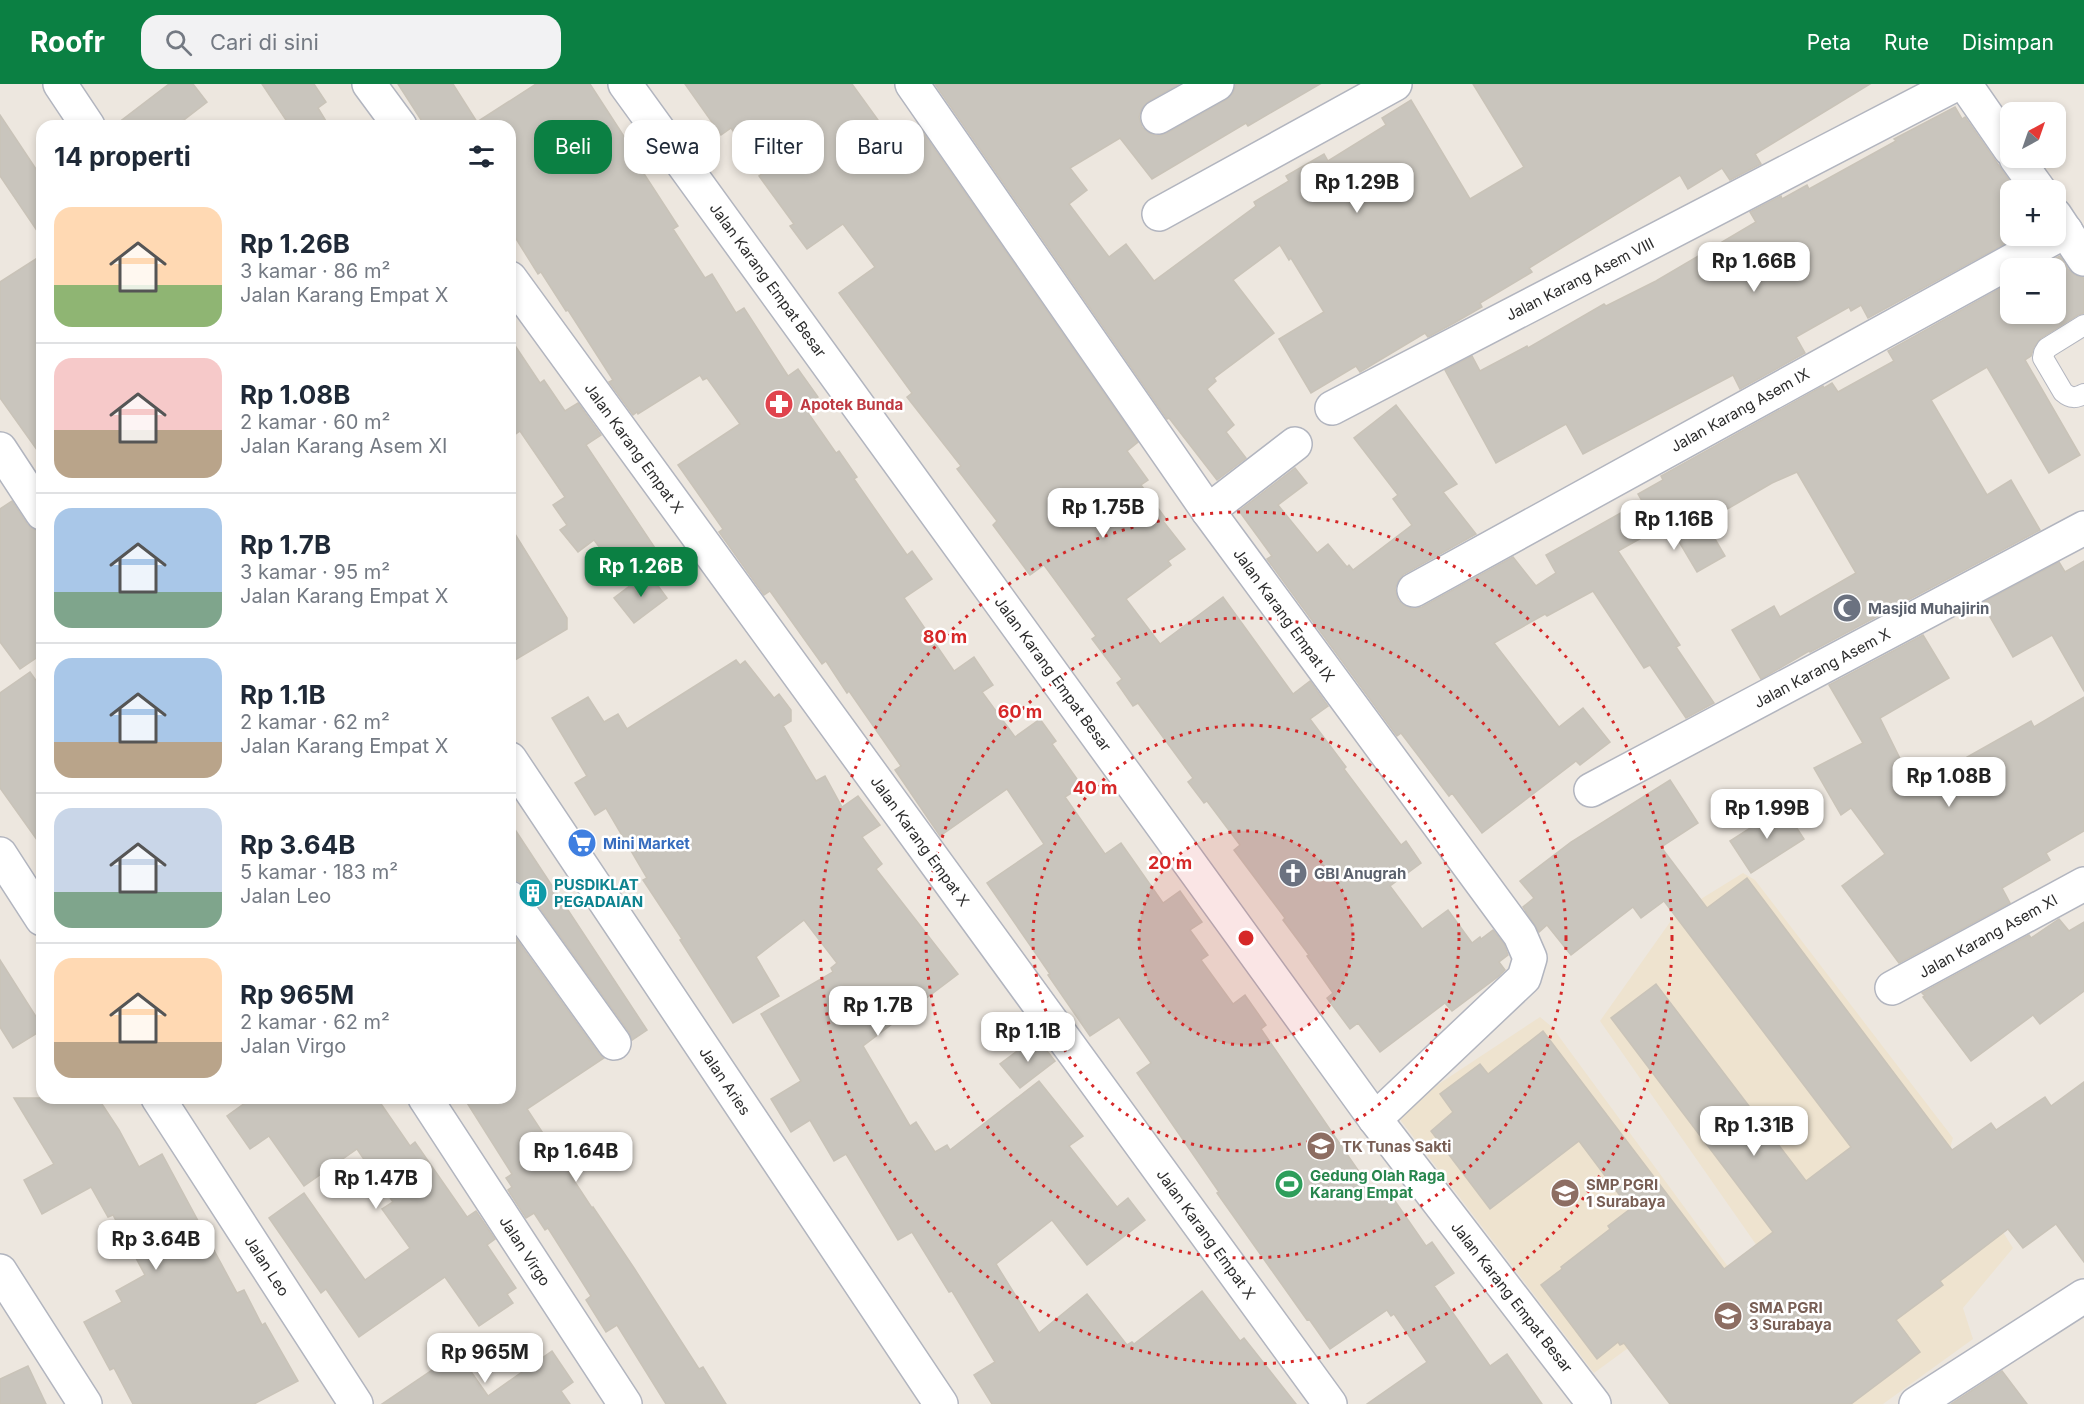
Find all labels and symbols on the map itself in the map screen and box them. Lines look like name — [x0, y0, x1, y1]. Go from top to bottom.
north arrow — [2000, 102, 2066, 168]
pin: Rp 1.29B — [1295, 163, 1419, 214]
street label: Jalan Karang Empat Besar — [705, 199, 831, 361]
street label: Jalan Karang Asem VIII — [1503, 233, 1657, 325]
pin: Rp 1.66B — [1692, 242, 1816, 293]
street label: Jalan Karang Asem IX — [1667, 364, 1813, 456]
street label: Jalan Karang Empat X — [580, 379, 688, 517]
pharmacy icon: Apotek Bunda — [763, 388, 795, 420]
place label: Apotek Bunda — [800, 395, 903, 414]
pin: Rp 1.75B — [1041, 488, 1165, 539]
pin: Rp 1.16B — [1612, 500, 1736, 551]
street label: Jalan Karang Empat IX — [1229, 545, 1339, 685]
pin: Rp 1.26B — [579, 547, 703, 598]
mosque icon: Masjid Muhajirin — [1831, 592, 1863, 624]
street label: Jalan Karang Empat Besar — [990, 593, 1116, 755]
place label: Masjid Muhajirin — [1868, 599, 1989, 618]
street label: Jalan Karang Asem X — [1751, 624, 1893, 712]
text: 80 m — [923, 626, 967, 647]
text: 60 m — [998, 701, 1042, 722]
pin: Rp 1.08B — [1887, 757, 2011, 808]
street label: Jalan Karang Empat X — [866, 772, 974, 910]
text: 40 m — [1073, 777, 1118, 798]
pin: Rp 1.99B — [1705, 789, 1829, 840]
supermarket icon: Mini Market — [566, 827, 598, 859]
place label: Mini Market — [603, 834, 690, 853]
text: 20 m — [1148, 852, 1192, 873]
church icon: GBI Anugrah — [1277, 857, 1309, 889]
place label: GBI Anugrah — [1314, 864, 1406, 883]
place label: PUSDIKLAT PEGADAIAN — [554, 875, 643, 911]
building icon: PUSDIKLAT PEGADAIAN — [517, 877, 549, 909]
street label: Jalan Karang Asem XI — [1915, 890, 2061, 982]
centre of rings — [1236, 928, 1256, 948]
pin: Rp 1.7B — [823, 986, 933, 1037]
pin: Rp 1.1B — [973, 1012, 1083, 1063]
street label: Jalan Aries — [695, 1043, 755, 1119]
pin: Rp 1.31B — [1692, 1106, 1816, 1157]
school or university icon: TK Tunas Sakti — [1305, 1130, 1337, 1162]
pin: Rp 1.64B — [514, 1132, 638, 1183]
place label: TK Tunas Sakti — [1342, 1137, 1451, 1156]
pin: Rp 1.47B — [314, 1159, 438, 1210]
street label: Jalan Karang Empat X — [1152, 1165, 1260, 1303]
place label: Gedung Olah Raga Karang Empat — [1310, 1166, 1445, 1202]
sports icon: Gedung Olah Raga Karang Empat — [1273, 1168, 1305, 1200]
place label: SMP PGRI 1 Surabaya — [1586, 1175, 1665, 1211]
school or university icon: SMP PGRI 1 Surabaya — [1549, 1177, 1581, 1209]
street label: Jalan Virgo — [495, 1212, 555, 1290]
street label: Jalan Karang Empat Besar — [1447, 1218, 1577, 1377]
pin: Rp 3.64B — [94, 1220, 218, 1271]
street label: Jalan Leo — [240, 1232, 294, 1300]
place label: SMA PGRI 3 Surabaya — [1749, 1298, 1832, 1334]
school or university icon: SMA PGRI 3 Surabaya — [1712, 1300, 1744, 1332]
pin: Rp 965M — [430, 1333, 540, 1384]

